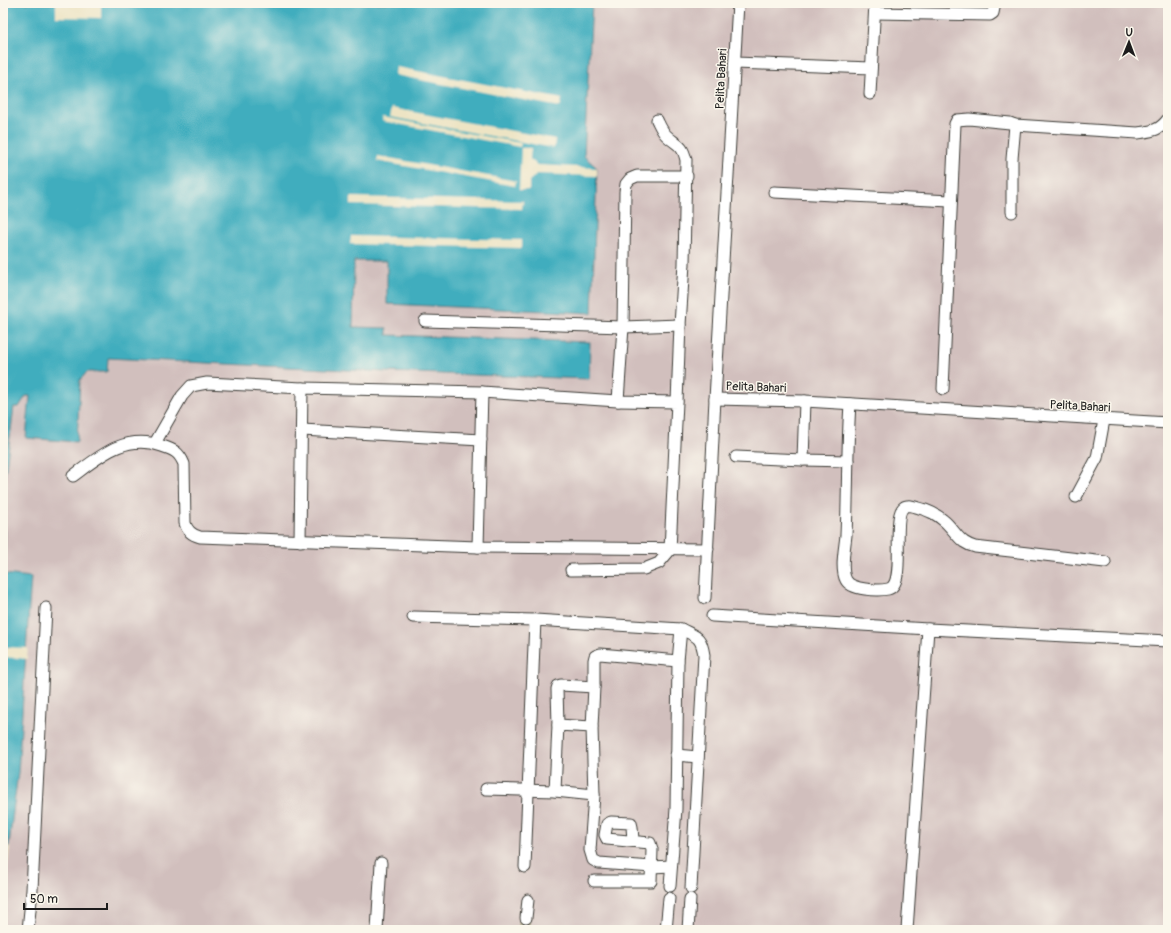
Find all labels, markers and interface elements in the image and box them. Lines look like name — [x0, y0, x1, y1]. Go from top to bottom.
north arrow — [1109, 22, 1149, 62]
text: U — [1125, 26, 1133, 39]
street label: Pelita Bahari — [712, 48, 731, 110]
street label: Pelita Bahari — [725, 379, 787, 396]
street label: Pelita Bahari — [1049, 397, 1111, 416]
scale bar — [24, 885, 107, 911]
text: 50 m — [30, 892, 58, 907]

